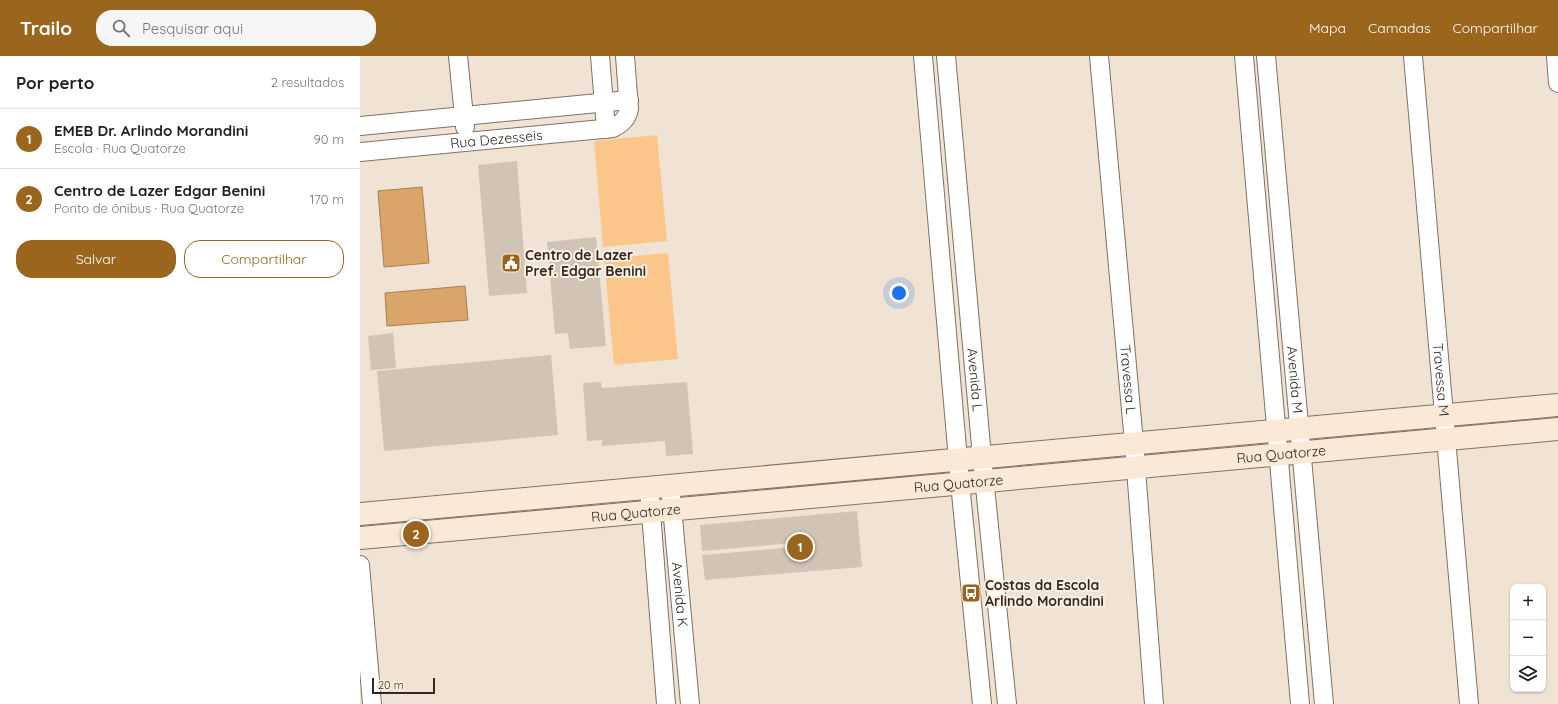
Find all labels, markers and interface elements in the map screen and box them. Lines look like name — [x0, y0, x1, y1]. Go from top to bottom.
search box — [96, 10, 376, 46]
text: Trailo — [20, 16, 72, 40]
icon: search — [110, 17, 132, 39]
text: Pesquisar aqui — [142, 19, 243, 38]
text: Mapa — [1309, 19, 1346, 37]
text: Camadas — [1368, 19, 1430, 37]
text: Compartilhar — [1452, 19, 1538, 37]
text: Por perto — [16, 72, 94, 93]
text: 2 resultados — [271, 74, 344, 90]
text: EMEB Dr. Arlindo Morandini — [54, 121, 248, 140]
street label: Rua Dezesseis — [449, 126, 543, 152]
text: 1 — [26, 131, 32, 147]
text: 90 m — [314, 131, 344, 147]
text: Escola · Rua Quatorze — [54, 140, 186, 156]
text: Centro de Lazer Edgar Benini — [54, 181, 265, 200]
text: 2 — [25, 191, 33, 207]
text: 170 m — [309, 191, 344, 207]
text: Ponto de ônibus · Rua Quatorze — [54, 200, 244, 216]
button: Salvar — [16, 240, 176, 278]
button: Compartilhar — [184, 240, 344, 278]
place label: Centro de Lazer Pref. Edgar Benini — [525, 246, 646, 280]
public building icon: Centro de Lazer Pref. Edgar Benini — [500, 252, 522, 274]
your location — [889, 283, 909, 303]
street label: Travessa M — [1429, 342, 1453, 417]
street label: Travessa L — [1116, 344, 1140, 416]
street label: Avenida M — [1283, 345, 1307, 414]
street label: Avenida L — [963, 347, 987, 413]
street label: Rua Quatorze — [1236, 441, 1327, 467]
street label: Rua Quatorze — [913, 471, 1004, 497]
street label: Rua Quatorze — [590, 500, 682, 526]
pin: 2 — [403, 519, 429, 549]
pin: 1 — [787, 532, 813, 562]
street label: Avenida K — [668, 561, 692, 628]
place label: Costas da Escola Arlindo Morandini — [985, 576, 1104, 610]
bus stop icon: Costas da Escola Arlindo Morandini — [960, 582, 982, 604]
map controls — [1510, 584, 1546, 692]
button: + — [1510, 584, 1546, 620]
button: − — [1510, 620, 1546, 656]
button: layers — [1510, 656, 1546, 692]
scale bar — [372, 676, 435, 695]
text: 20 m — [378, 678, 404, 692]

